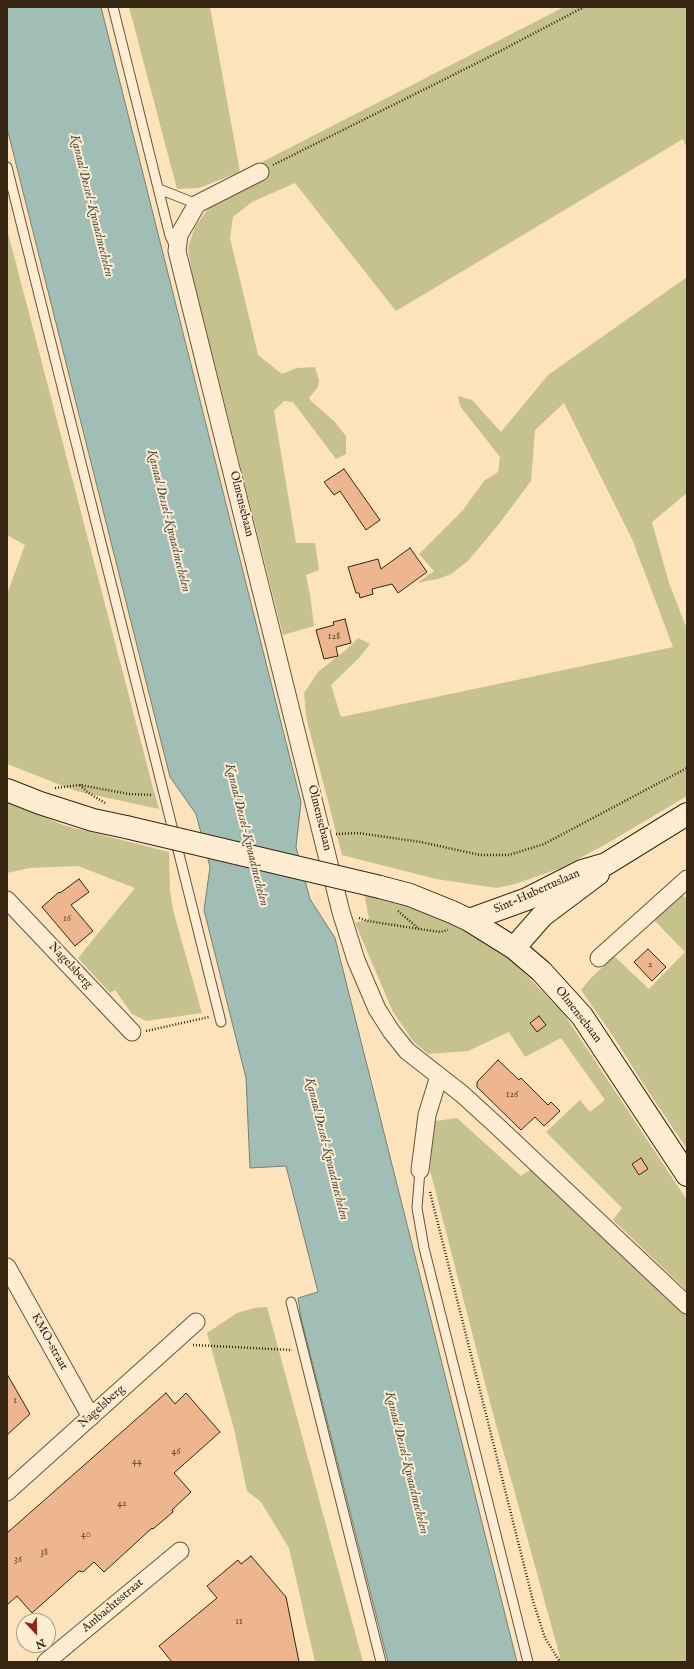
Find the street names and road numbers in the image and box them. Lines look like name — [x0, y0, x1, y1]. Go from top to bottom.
street label: Olmensebaan — [226, 470, 256, 538]
street label: Olmensebaan — [304, 784, 334, 852]
street label: Sint-Hubertuslaan — [492, 867, 582, 917]
street label: Nagelsberg — [45, 940, 95, 992]
street label: Olmensebaan — [552, 984, 604, 1046]
street label: KMO-straat — [28, 1311, 70, 1373]
street label: Nagelsberg — [76, 1382, 128, 1432]
street label: Ambachtsstraat — [79, 1576, 147, 1636]

